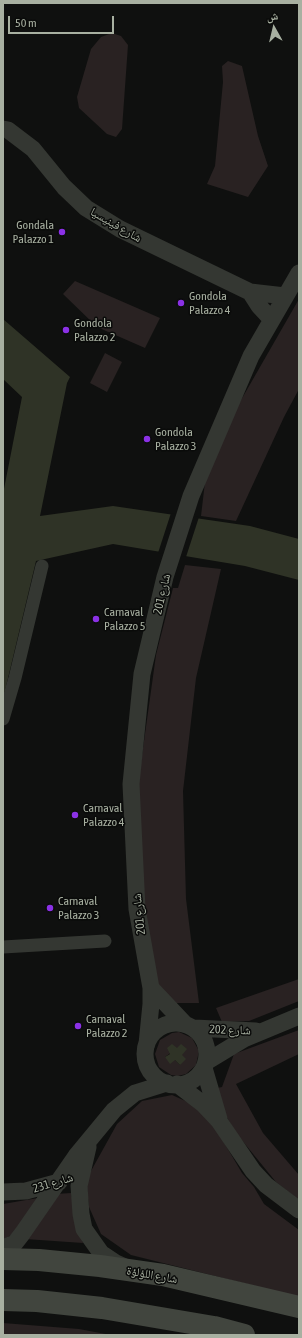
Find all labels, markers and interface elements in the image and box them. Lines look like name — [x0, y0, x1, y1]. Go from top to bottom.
scale bar — [10, 8, 116, 34]
north arrow — [254, 8, 294, 48]
text: ش — [266, 9, 279, 23]
text: 50 m — [15, 16, 37, 30]
street label: شارع فينيسيا — [88, 205, 144, 245]
place label: Gondala Palazzo 1 — [13, 218, 54, 246]
marker: Gondala Palazzo 1 — [57, 227, 67, 237]
place label: Gondola Palazzo 4 — [189, 289, 230, 317]
marker: Gondola Palazzo 4 — [176, 298, 186, 308]
place label: Gondola Palazzo 2 — [74, 316, 115, 344]
marker: Gondola Palazzo 2 — [61, 325, 71, 335]
place label: Gondola Palazzo 3 — [155, 425, 196, 453]
marker: Gondola Palazzo 3 — [142, 434, 152, 444]
street label: شارع 201 — [150, 572, 174, 616]
place label: Carnaval Palazzo 5 — [104, 605, 145, 633]
marker: Carnaval Palazzo 5 — [91, 614, 101, 624]
place label: Carnaval Palazzo 4 — [83, 801, 124, 829]
marker: Carnaval Palazzo 4 — [70, 810, 80, 820]
street label: شارع 201 — [130, 893, 148, 935]
place label: Carnaval Palazzo 3 — [58, 894, 99, 922]
marker: Carnaval Palazzo 3 — [45, 903, 55, 913]
place label: Carnaval Palazzo 2 — [86, 1012, 127, 1040]
marker: Carnaval Palazzo 2 — [73, 1021, 83, 1031]
street label: شارع 202 — [209, 1022, 251, 1038]
street label: شارع 231 — [31, 1170, 75, 1196]
street label: شارع اللؤلؤة — [125, 1263, 179, 1287]

